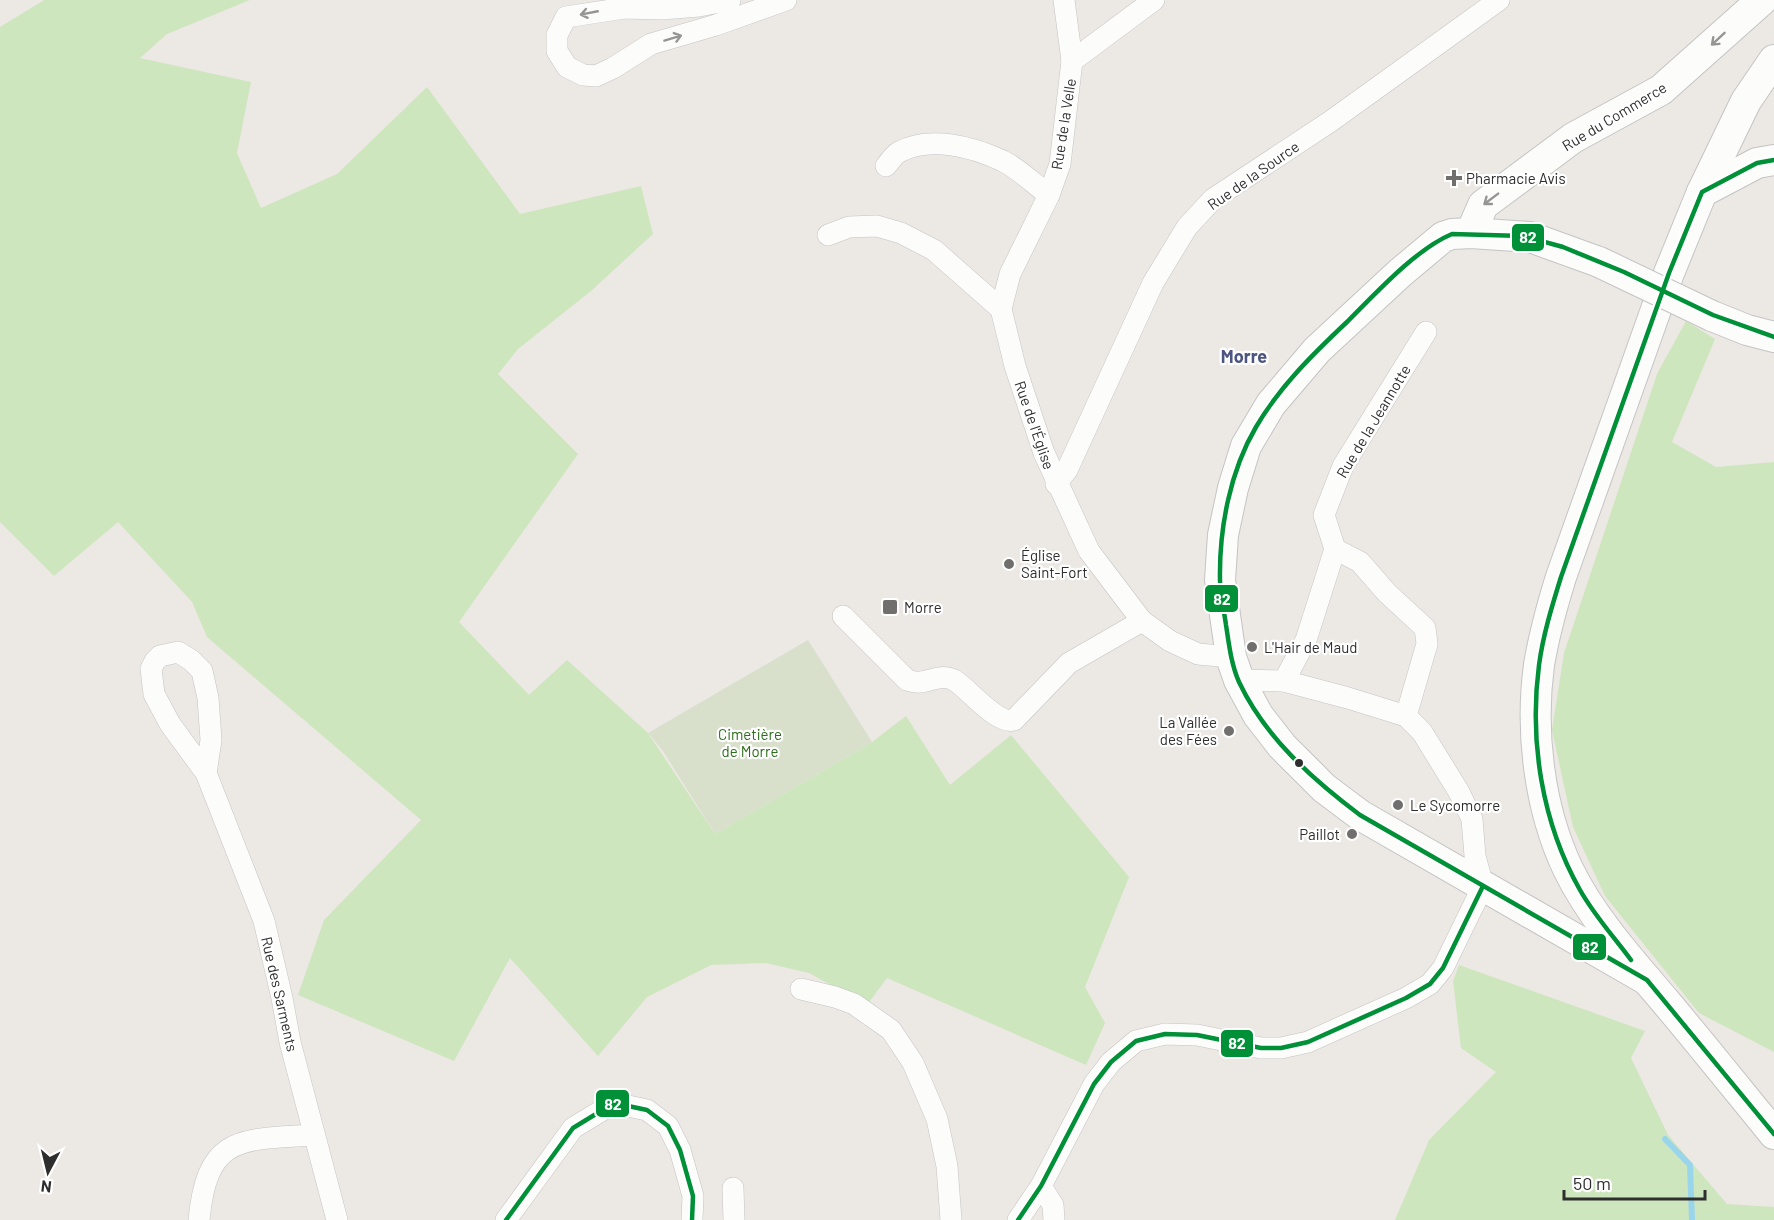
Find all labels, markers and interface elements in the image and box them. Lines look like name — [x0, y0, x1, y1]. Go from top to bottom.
one-way arrow — [579, 8, 599, 19]
one-way arrow — [663, 32, 682, 43]
one-way arrow — [1711, 32, 1726, 46]
street label: Rue de la Velle — [1047, 77, 1079, 171]
street label: Rue du Commerce — [1559, 78, 1669, 154]
street label: Rue de la Source — [1204, 137, 1302, 213]
place label: Pharmacie Avis — [1466, 169, 1566, 187]
marker: Pharmacie Avis — [1447, 171, 1461, 185]
one-way arrow — [1484, 193, 1500, 205]
line badge: 82 — [1511, 223, 1545, 252]
text: 82 — [1519, 227, 1537, 246]
district label: Morre — [1221, 345, 1267, 367]
street label: Rue de la Jeannotte — [1332, 361, 1414, 481]
street label: Rue de l'Église — [1011, 378, 1059, 472]
place label: Église Saint-Fort — [1021, 546, 1088, 581]
marker: Église Saint-Fort — [1002, 557, 1016, 571]
line badge: 82 — [1204, 584, 1239, 613]
text: 82 — [1213, 589, 1231, 608]
marker: Morre — [881, 598, 899, 616]
place label: Morre — [904, 598, 942, 616]
place label: L'Hair de Maud — [1264, 638, 1357, 656]
marker: L'Hair de Maud — [1245, 640, 1259, 654]
place label: La Vallée des Fées — [1159, 713, 1217, 748]
marker: La Vallée des Fées — [1222, 724, 1236, 738]
park label: Cimetière de Morre — [718, 725, 782, 760]
unlabelled marker — [1293, 757, 1305, 769]
place label: Le Sycomorre — [1410, 796, 1500, 814]
marker: Le Sycomorre — [1391, 798, 1405, 812]
place label: Paillot — [1299, 825, 1340, 843]
marker: Paillot — [1345, 827, 1359, 841]
line badge: 82 — [1572, 933, 1607, 961]
street label: Rue des Sarments — [258, 935, 302, 1053]
text: 82 — [1581, 937, 1599, 956]
line badge: 82 — [1220, 1029, 1254, 1058]
text: 82 — [1228, 1033, 1246, 1052]
line badge: 82 — [595, 1089, 630, 1118]
text: 82 — [604, 1094, 622, 1113]
north arrow — [18, 1142, 78, 1202]
scale bar — [1564, 1163, 1705, 1201]
text: 50 m — [1573, 1172, 1611, 1194]
text: N — [40, 1177, 53, 1197]

